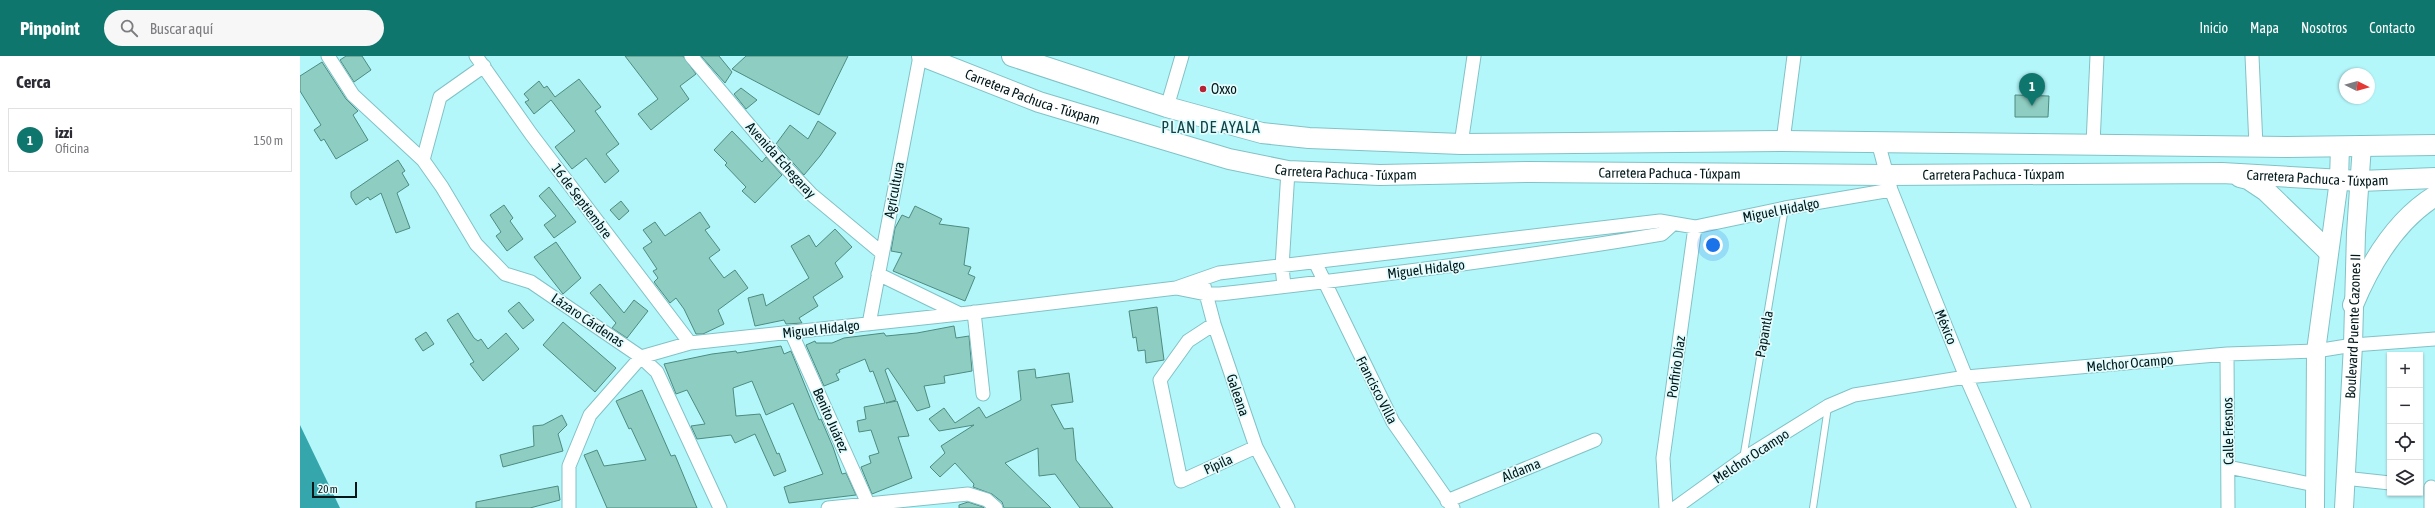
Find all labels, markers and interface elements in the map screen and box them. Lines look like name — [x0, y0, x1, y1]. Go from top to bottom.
search box — [104, 10, 384, 46]
text: Pinpoint — [20, 17, 80, 39]
icon: search — [118, 17, 140, 39]
text: Buscar aquí — [150, 20, 213, 37]
text: Inicio — [2199, 20, 2228, 36]
text: Mapa — [2250, 20, 2279, 36]
text: Nosotros — [2301, 20, 2347, 36]
text: Contacto — [2369, 20, 2415, 36]
street label: Carretera Pachuca - Túxpam — [963, 66, 1102, 128]
north arrow — [2339, 68, 2375, 104]
text: Cerca — [16, 72, 51, 92]
pin: 1 — [2019, 73, 2045, 106]
place label: Oxxo — [1211, 81, 1237, 97]
marker: Oxxo — [1198, 84, 1208, 94]
district label: PLAN DE AYALA — [1161, 118, 1261, 136]
street label: Avenida Echegaray — [743, 119, 819, 201]
text: izzi — [55, 124, 73, 141]
text: 1 — [27, 133, 33, 148]
text: 150 m — [254, 133, 283, 148]
text: Oficina — [55, 141, 89, 156]
street label: 16 de Septiembre — [549, 160, 615, 242]
street label: Agricultura — [881, 160, 907, 220]
street label: Carretera Pachuca - Túxpam — [1273, 161, 1417, 183]
street label: Carretera Pachuca - Túxpam — [1598, 165, 1741, 182]
street label: Carretera Pachuca - Túxpam — [1922, 166, 2065, 183]
street label: Carretera Pachuca - Túxpam — [2246, 166, 2389, 189]
street label: Miguel Hidalgo — [1741, 195, 1821, 225]
your location — [1703, 235, 1723, 255]
street label: Boulevard Puente Cazones II — [2342, 253, 2363, 399]
street label: Miguel Hidalgo — [1386, 256, 1466, 282]
street label: Lázaro Cárdenas — [549, 290, 627, 350]
street label: México — [1932, 307, 1960, 347]
street label: Papantla — [1752, 309, 1776, 359]
street label: Miguel Hidalgo — [782, 317, 860, 341]
street label: Porfirio Díaz — [1664, 335, 1688, 399]
street label: Melchor Ocampo — [2086, 351, 2174, 375]
map controls — [2387, 352, 2423, 496]
button: + — [2387, 352, 2423, 388]
street label: Francisco Villa — [1353, 354, 1401, 426]
street label: Galeana — [1223, 372, 1253, 418]
street label: Benito Juárez — [810, 385, 852, 455]
button: − — [2387, 388, 2423, 424]
street label: Calle Fresnos — [2219, 397, 2237, 465]
button: locate — [2387, 424, 2423, 460]
street label: Melchor Ocampo — [1710, 426, 1792, 486]
street label: Pípila — [1201, 451, 1235, 477]
street label: Aldama — [1499, 455, 1543, 485]
button: layers — [2387, 460, 2423, 496]
scale bar — [312, 480, 357, 499]
text: 20 m — [318, 483, 338, 495]

